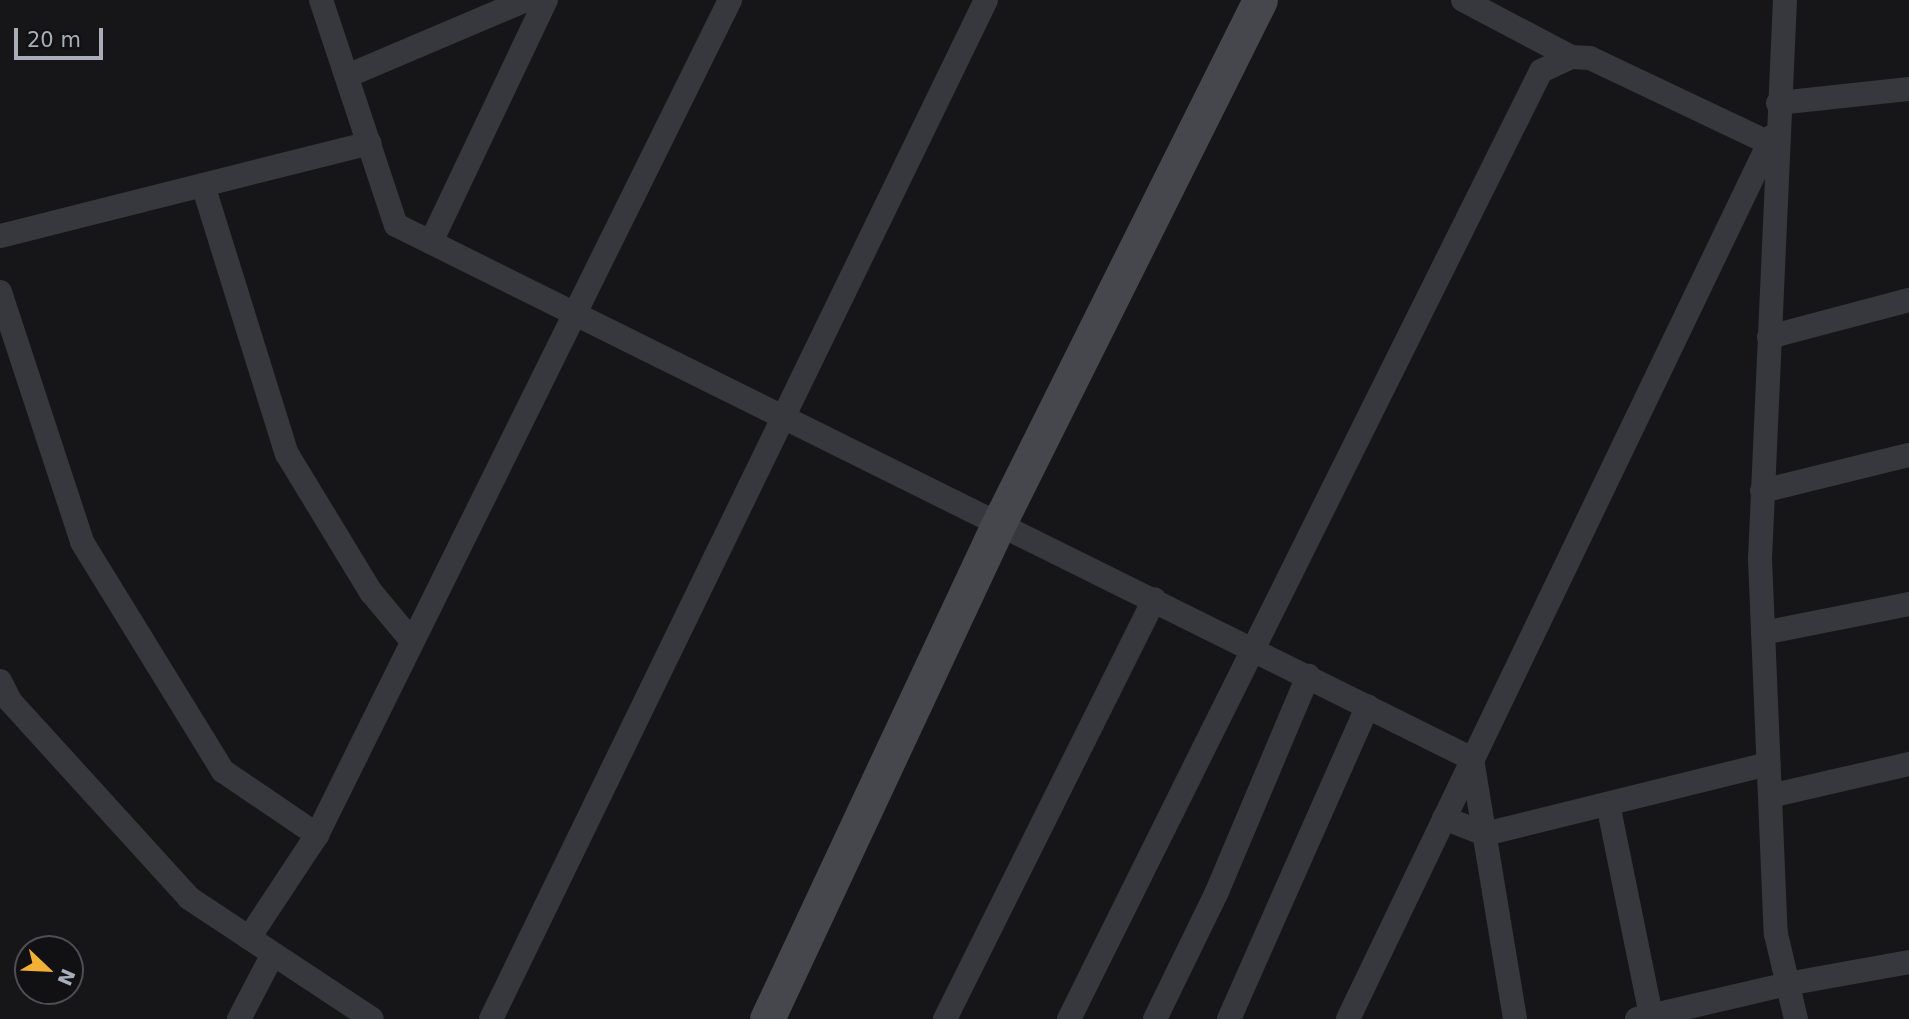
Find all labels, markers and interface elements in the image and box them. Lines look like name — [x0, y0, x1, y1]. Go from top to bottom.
scale bar — [18, 14, 107, 58]
text: 20 m — [27, 28, 81, 52]
north arrow — [14, 935, 84, 1005]
text: N — [53, 966, 80, 989]

